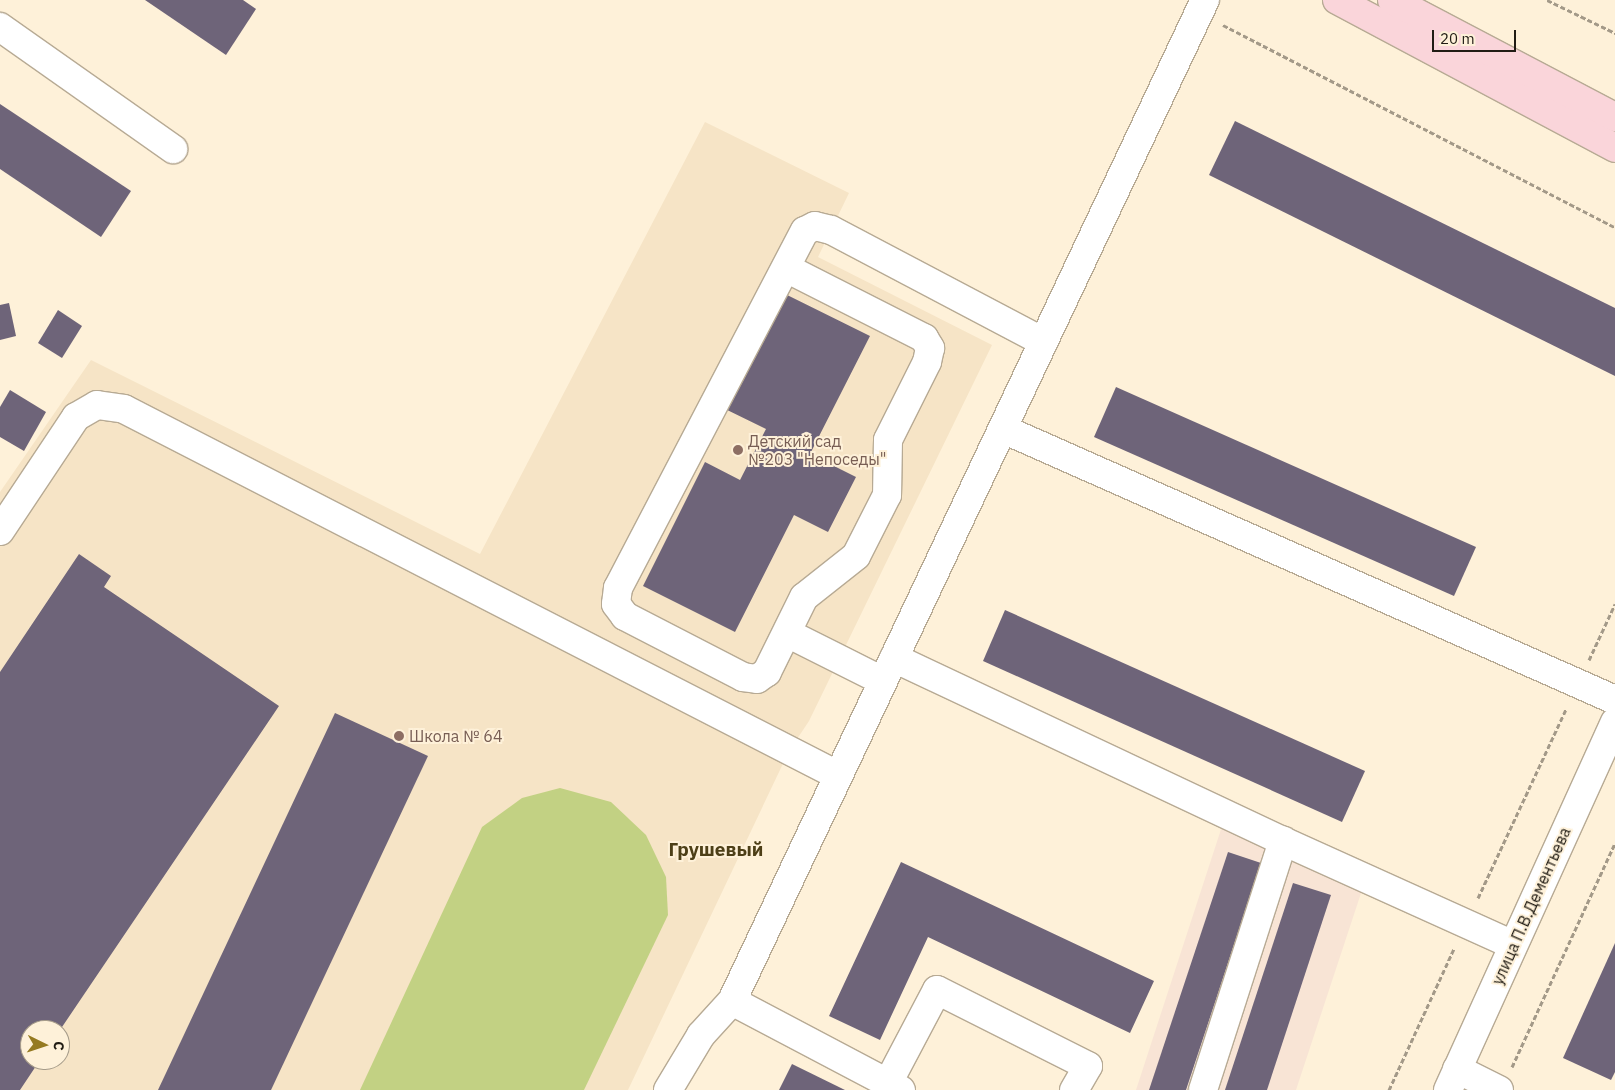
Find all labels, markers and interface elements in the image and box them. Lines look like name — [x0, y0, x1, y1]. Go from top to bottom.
scale bar — [1435, 20, 1519, 52]
text: 20 m — [1440, 29, 1475, 48]
place label: Детский сад №203 "Непоседы" — [748, 431, 887, 469]
marker: Детский сад №203 "Непоседы" — [732, 444, 744, 456]
place label: Школа № 64 — [409, 726, 503, 746]
marker: Школа № 64 — [393, 730, 405, 742]
street label: улица П.В.Дементьева — [1488, 824, 1574, 988]
district label: Грушевый — [669, 839, 763, 861]
north arrow — [20, 1020, 70, 1070]
text: С — [50, 1041, 68, 1051]

